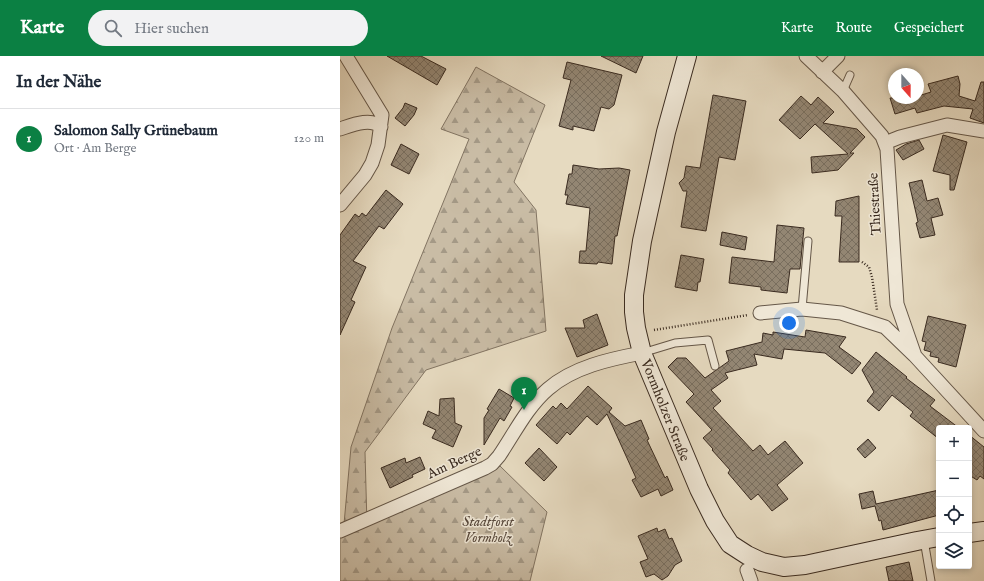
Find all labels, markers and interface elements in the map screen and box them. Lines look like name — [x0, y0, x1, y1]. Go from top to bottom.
search box — [88, 10, 368, 46]
text: Karte — [20, 16, 64, 40]
icon: search — [102, 17, 124, 39]
text: Hier suchen — [134, 19, 209, 38]
text: Karte — [781, 19, 813, 37]
text: Route — [835, 19, 872, 37]
text: Gespeichert — [894, 19, 964, 37]
north arrow — [888, 68, 924, 104]
text: In der Nähe — [16, 72, 101, 93]
text: Salomon Sally Grünebaum — [54, 121, 218, 140]
text: 1 — [27, 130, 31, 147]
text: 120 m — [294, 130, 324, 147]
text: Ort · Am Berge — [54, 140, 137, 157]
street label: Thiestraße — [864, 172, 886, 236]
your location — [779, 313, 799, 333]
street label: Vormholzer Straße — [636, 356, 694, 465]
pin: 1 — [511, 377, 537, 410]
map controls — [936, 425, 972, 569]
button: + — [936, 425, 972, 461]
street label: Am Berge — [423, 442, 485, 484]
button: − — [936, 461, 972, 497]
button: locate — [936, 497, 972, 533]
park label: Stadtforst Vormholz — [462, 513, 514, 547]
button: layers — [936, 533, 972, 569]

